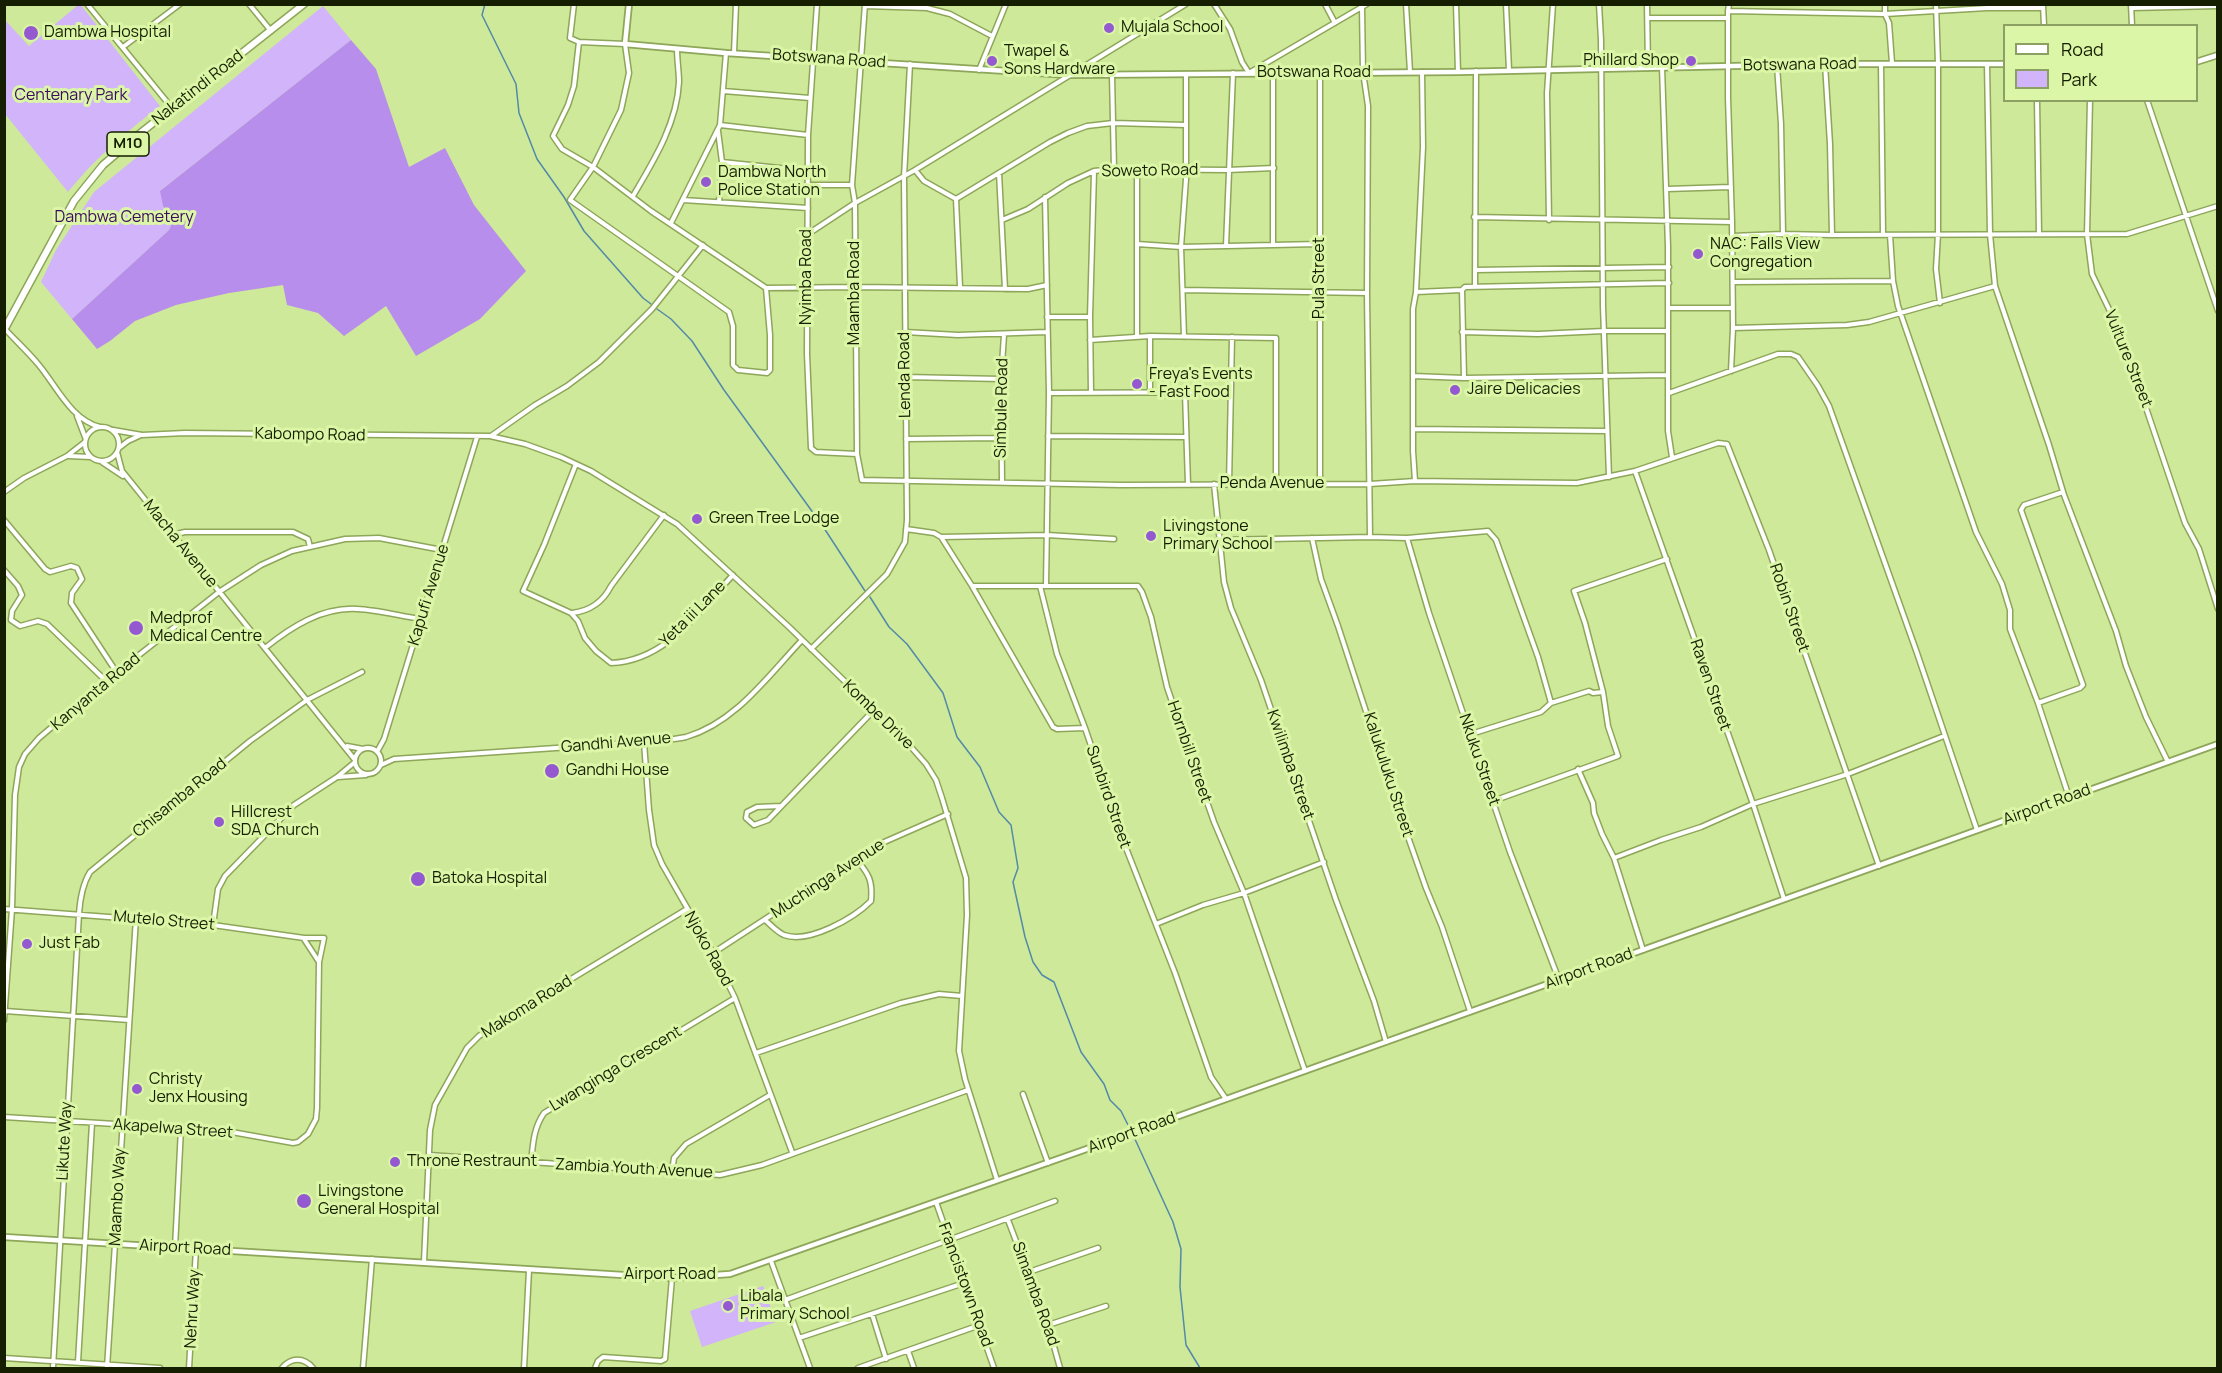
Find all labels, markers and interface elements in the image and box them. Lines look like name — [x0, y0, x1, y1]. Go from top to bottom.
place label: Mujala School — [1121, 18, 1224, 38]
marker: Mujala School — [1102, 21, 1116, 35]
place label: Dambwa Hospital — [44, 23, 171, 43]
marker: Dambwa Hospital — [22, 24, 40, 42]
legend — [2003, 24, 2198, 102]
text: Road — [2061, 37, 2104, 61]
place label: Twapel & Sons Hardware — [1004, 42, 1115, 80]
street label: Botswana Road — [771, 45, 887, 73]
street label: Nakatindi Road — [149, 46, 247, 130]
place label: Phillard Shop — [1583, 51, 1679, 71]
marker: Twapel & Sons Hardware — [985, 54, 999, 68]
marker: Phillard Shop — [1684, 54, 1698, 68]
street label: Botswana Road — [1743, 54, 1857, 76]
street label: Botswana Road — [1257, 63, 1371, 83]
text: Park — [2061, 67, 2097, 91]
park label: Centenary Park — [15, 86, 127, 106]
road number: M10 — [107, 132, 149, 156]
street label: Soweto Road — [1101, 161, 1199, 181]
place label: Dambwa North Police Station — [718, 163, 826, 201]
marker: Dambwa North Police Station — [699, 175, 713, 189]
park label: Dambwa Cemetery — [54, 208, 194, 228]
street label: Nyimba Road — [797, 229, 817, 325]
place label: NAC: Falls View Congregation — [1710, 235, 1820, 273]
street label: Pula Street — [1310, 237, 1330, 319]
street label: Maamba Road — [845, 241, 865, 345]
marker: NAC: Falls View Congregation — [1691, 247, 1705, 261]
street label: Vulture Street — [2100, 307, 2156, 411]
street label: Lenda Road — [895, 332, 915, 418]
street label: Simbule Road — [992, 358, 1012, 458]
place label: Freya's Events - Fast Food — [1149, 365, 1253, 403]
marker: Freya's Events - Fast Food — [1130, 377, 1144, 391]
place label: Jaire Delicacies — [1467, 380, 1581, 400]
marker: Jaire Delicacies — [1448, 383, 1462, 397]
street label: Kabompo Road — [254, 424, 366, 446]
street label: Penda Avenue — [1220, 474, 1324, 494]
street label: Macha Avenue — [139, 496, 221, 592]
place label: Green Tree Lodge — [709, 509, 839, 529]
marker: Green Tree Lodge — [690, 512, 704, 526]
place label: Livingstone Primary School — [1163, 517, 1273, 555]
marker: Livingstone Primary School — [1144, 529, 1158, 543]
street label: Kapufi Avenue — [404, 542, 454, 648]
street label: Robin Street — [1765, 561, 1813, 655]
street label: Yeta iii Lane — [656, 577, 730, 651]
place label: Medprof Medical Centre — [150, 609, 262, 647]
marker: Medprof Medical Centre — [127, 619, 145, 637]
street label: Raven Street — [1685, 637, 1735, 733]
street label: Kanyanta Road — [48, 649, 144, 735]
street label: Kombe Drive — [838, 676, 918, 754]
street label: Hornbill Street — [1163, 698, 1215, 806]
street label: Kwilimba Street — [1262, 707, 1318, 823]
street label: Kalukuluku Street — [1359, 710, 1417, 840]
street label: Nkuku Street — [1454, 711, 1504, 809]
street label: Gandhi Avenue — [560, 729, 672, 757]
street label: Sunbird Street — [1081, 743, 1135, 851]
street label: Chisamba Road — [129, 754, 231, 842]
place label: Gandhi House — [566, 761, 669, 781]
marker: Gandhi House — [543, 762, 561, 780]
street label: Airport Road — [2001, 780, 2093, 830]
place label: Hillcrest SDA Church — [231, 803, 319, 841]
marker: Hillcrest SDA Church — [212, 815, 226, 829]
street label: Muchinga Avenue — [768, 835, 888, 923]
place label: Batoka Hospital — [432, 869, 547, 889]
marker: Batoka Hospital — [409, 870, 427, 888]
street label: Mutelo Street — [112, 907, 216, 935]
street label: Njoko Raod — [680, 908, 736, 990]
place label: Just Fab — [39, 934, 100, 954]
marker: Just Fab — [20, 937, 34, 951]
street label: Airport Road — [1543, 944, 1635, 994]
street label: Makoma Road — [478, 972, 576, 1042]
street label: Lwanginga Crescent — [547, 1022, 685, 1116]
place label: Christy Jenx Housing — [149, 1070, 248, 1108]
marker: Christy Jenx Housing — [130, 1082, 144, 1096]
street label: Likute Way — [53, 1101, 77, 1181]
street label: Airport Road — [1086, 1108, 1178, 1158]
street label: Akapelwa Street — [112, 1115, 234, 1143]
street label: Maambo Way — [106, 1148, 130, 1246]
place label: Throne Restraunt — [407, 1152, 537, 1172]
marker: Throne Restraunt — [388, 1155, 402, 1169]
street label: Zambia Youth Avenue — [555, 1155, 713, 1183]
place label: Livingstone General Hospital — [318, 1182, 439, 1220]
marker: Livingstone General Hospital — [295, 1192, 313, 1210]
street label: Francistown Road — [934, 1220, 996, 1350]
street label: Airport Road — [139, 1236, 231, 1260]
street label: Simamba Road — [1007, 1239, 1063, 1349]
street label: Airport Road — [624, 1265, 716, 1285]
street label: Nehru Way — [181, 1269, 205, 1349]
place label: Libala Primary School — [740, 1287, 850, 1325]
marker: Libala Primary School — [721, 1299, 735, 1313]

